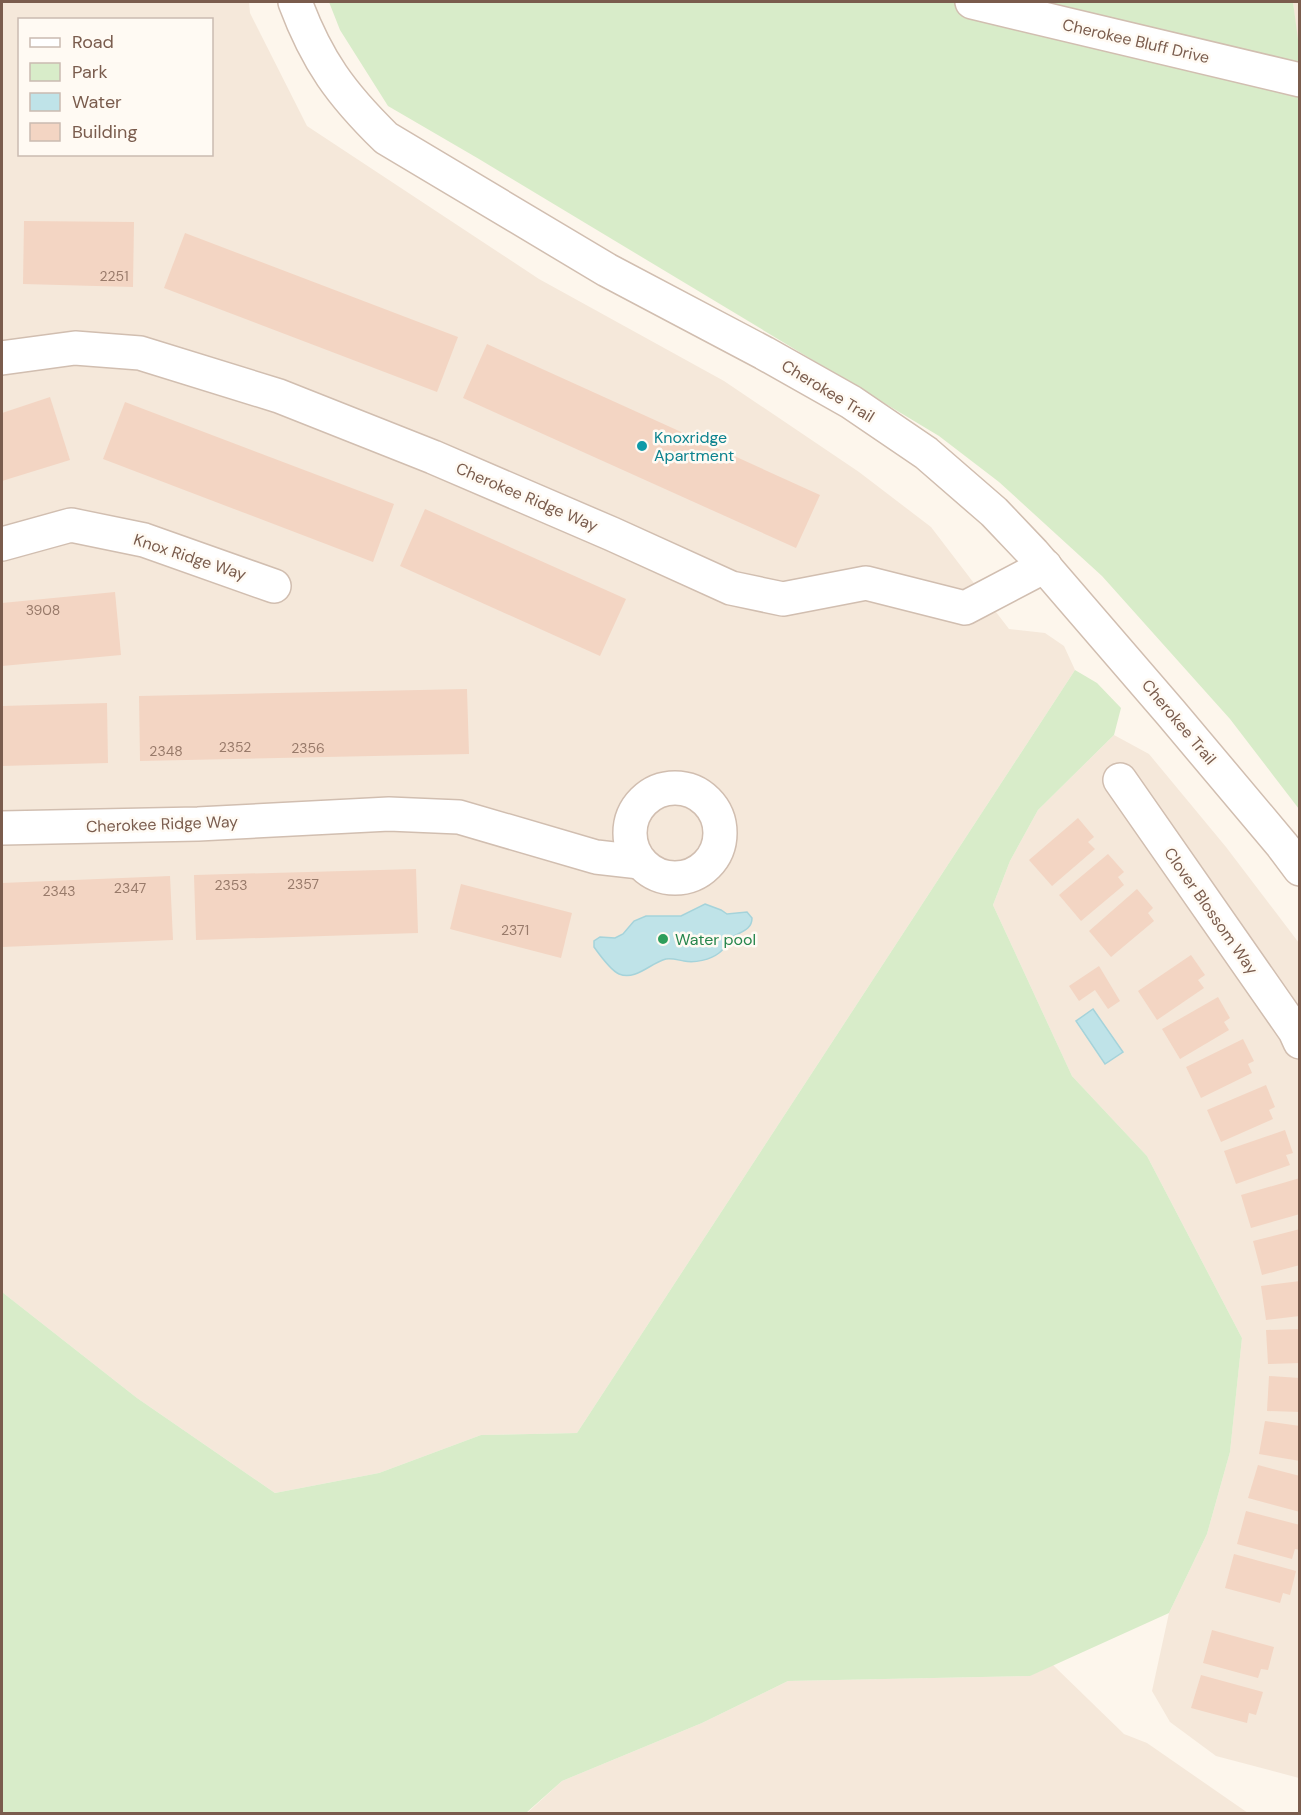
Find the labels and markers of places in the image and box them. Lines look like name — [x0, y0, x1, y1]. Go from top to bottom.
place label: Knoxridge Apartment — [654, 427, 734, 466]
marker: Knoxridge Apartment — [635, 439, 649, 453]
place label: Water pool — [675, 929, 756, 950]
marker: Water pool — [656, 932, 670, 946]

